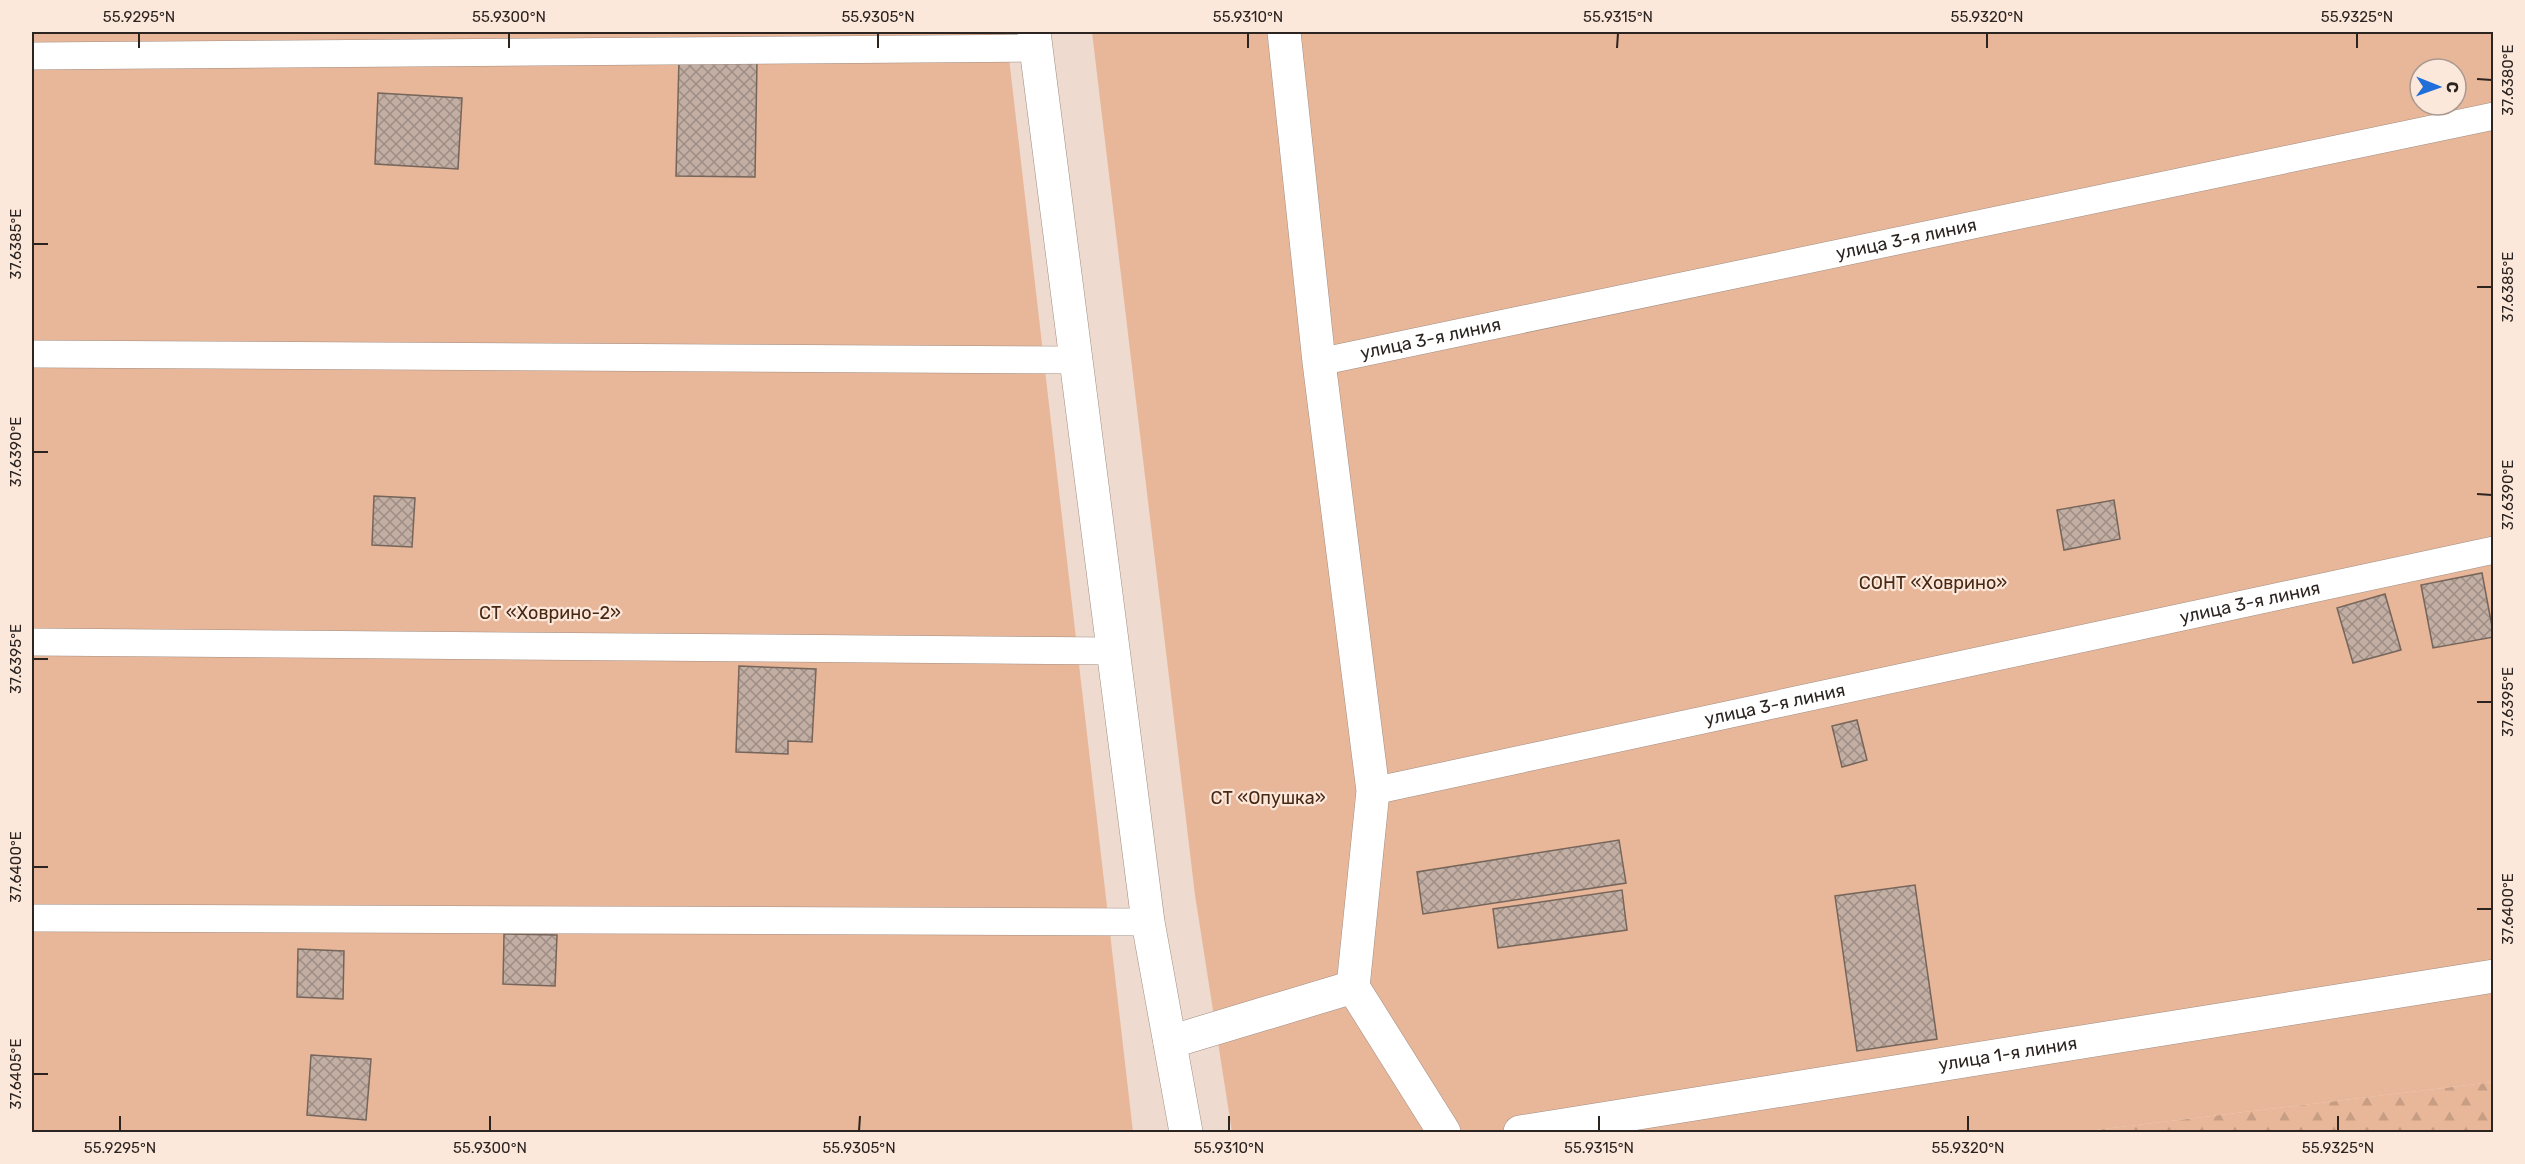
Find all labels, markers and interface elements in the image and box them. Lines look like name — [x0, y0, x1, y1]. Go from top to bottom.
text: 55.9295°N — [103, 8, 175, 26]
text: 55.9300°N — [472, 8, 546, 26]
text: 55.9305°N — [841, 8, 915, 26]
text: 55.9310°N — [1213, 8, 1283, 26]
text: 55.9315°N — [1583, 8, 1653, 26]
text: 55.9320°N — [1950, 8, 2024, 26]
text: 55.9325°N — [2321, 8, 2393, 26]
text: 37.6380°E — [2499, 44, 2517, 116]
north arrow — [2408, 57, 2468, 117]
text: С — [2443, 81, 2462, 93]
text: 37.6385°E — [7, 209, 25, 279]
street label: улица 3-я линия — [1834, 214, 1979, 264]
text: 37.6385°E — [2499, 252, 2517, 322]
street label: улица 3-я линия — [1358, 313, 1503, 364]
text: 37.6390°E — [7, 417, 25, 487]
text: 37.6390°E — [2499, 460, 2517, 530]
park label: СОНТ «Ховрино» — [1859, 572, 2007, 594]
street label: улица 3-я линия — [2178, 577, 2322, 628]
park label: СТ «Ховрино-2» — [479, 602, 621, 624]
text: 37.6395°E — [7, 624, 25, 694]
text: 37.6395°E — [2499, 667, 2517, 737]
street label: улица 3-я линия — [1703, 679, 1847, 730]
park label: СТ «Опушка» — [1210, 787, 1326, 809]
text: 37.6400°E — [7, 831, 25, 903]
text: 37.6400°E — [2499, 873, 2517, 945]
street label: улица 1-я линия — [1937, 1032, 2079, 1076]
text: 37.6405°E — [7, 1038, 25, 1110]
text: 55.9295°N — [84, 1139, 156, 1157]
text: 55.9300°N — [453, 1139, 527, 1157]
text: 55.9305°N — [822, 1139, 896, 1157]
text: 55.9310°N — [1194, 1139, 1264, 1157]
text: 55.9315°N — [1564, 1139, 1634, 1157]
text: 55.9320°N — [1931, 1139, 2005, 1157]
text: 55.9325°N — [2302, 1139, 2374, 1157]

